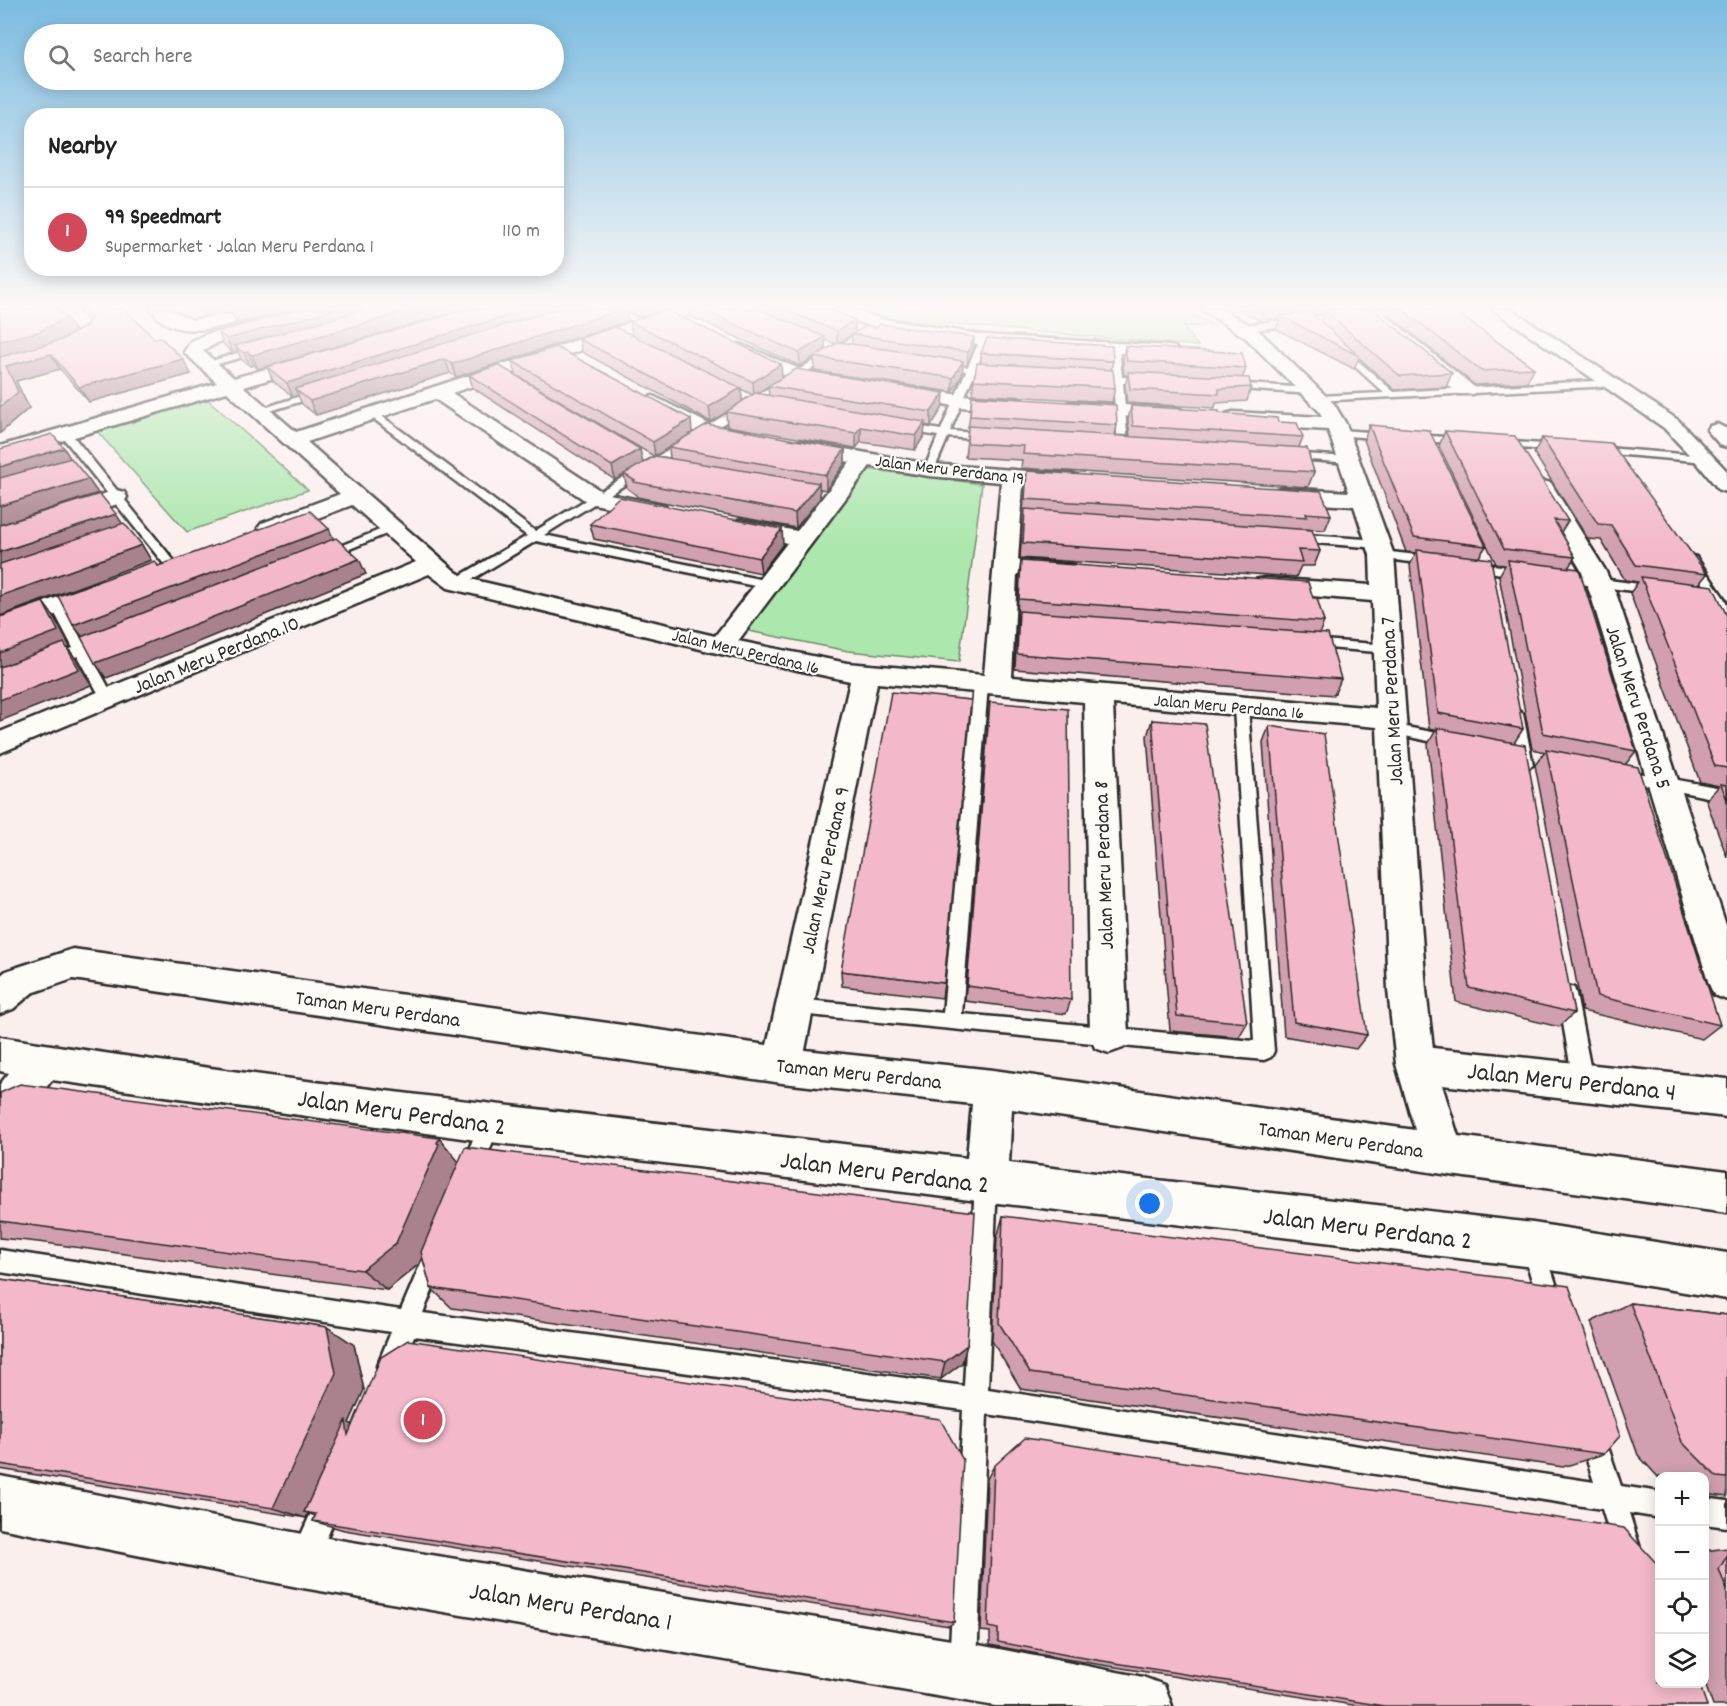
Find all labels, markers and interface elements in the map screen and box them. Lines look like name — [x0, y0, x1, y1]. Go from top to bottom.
search box — [24, 24, 564, 90]
icon: search — [45, 41, 78, 74]
text: Search here — [93, 42, 192, 73]
text: Nearby — [48, 129, 116, 166]
text: 99 Speedmart — [105, 203, 221, 234]
text: 1 — [65, 218, 70, 246]
text: 110 m — [502, 218, 540, 246]
text: Supermarket · Jalan Meru Perdana 1 — [105, 234, 374, 262]
street label: Jalan Meru Perdana 19 — [874, 450, 1026, 493]
street label: Jalan Meru Perdana 10 — [130, 610, 305, 704]
street label: Jalan Meru Perdana 7 — [1375, 616, 1413, 786]
street label: Jalan Meru Perdana 5 — [1596, 622, 1677, 794]
street label: Jalan Meru Perdana 16 — [669, 624, 822, 683]
street label: Jalan Meru Perdana 16 — [1153, 689, 1305, 728]
street label: Jalan Meru Perdana 8 — [1088, 780, 1124, 950]
street label: Jalan Meru Perdana 9 — [795, 784, 859, 957]
street label: Taman Meru Perdana — [293, 985, 463, 1038]
street label: Taman Meru Perdana — [775, 1052, 944, 1100]
street label: Jalan Meru Perdana 4 — [1465, 1054, 1678, 1113]
street label: Jalan Meru Perdana 2 — [295, 1082, 508, 1147]
street label: Taman Meru Perdana — [1256, 1116, 1426, 1169]
street label: Jalan Meru Perdana 2 — [778, 1143, 991, 1206]
your location — [1135, 1189, 1164, 1218]
street label: Jalan Meru Perdana 2 — [1261, 1199, 1474, 1262]
pin: 1 — [404, 1398, 442, 1442]
map controls — [1655, 1472, 1709, 1688]
button: + — [1655, 1472, 1709, 1526]
button: − — [1655, 1526, 1709, 1580]
street label: Jalan Meru Perdana 1 — [467, 1574, 674, 1643]
button: locate — [1655, 1580, 1709, 1634]
button: layers — [1655, 1634, 1709, 1688]

